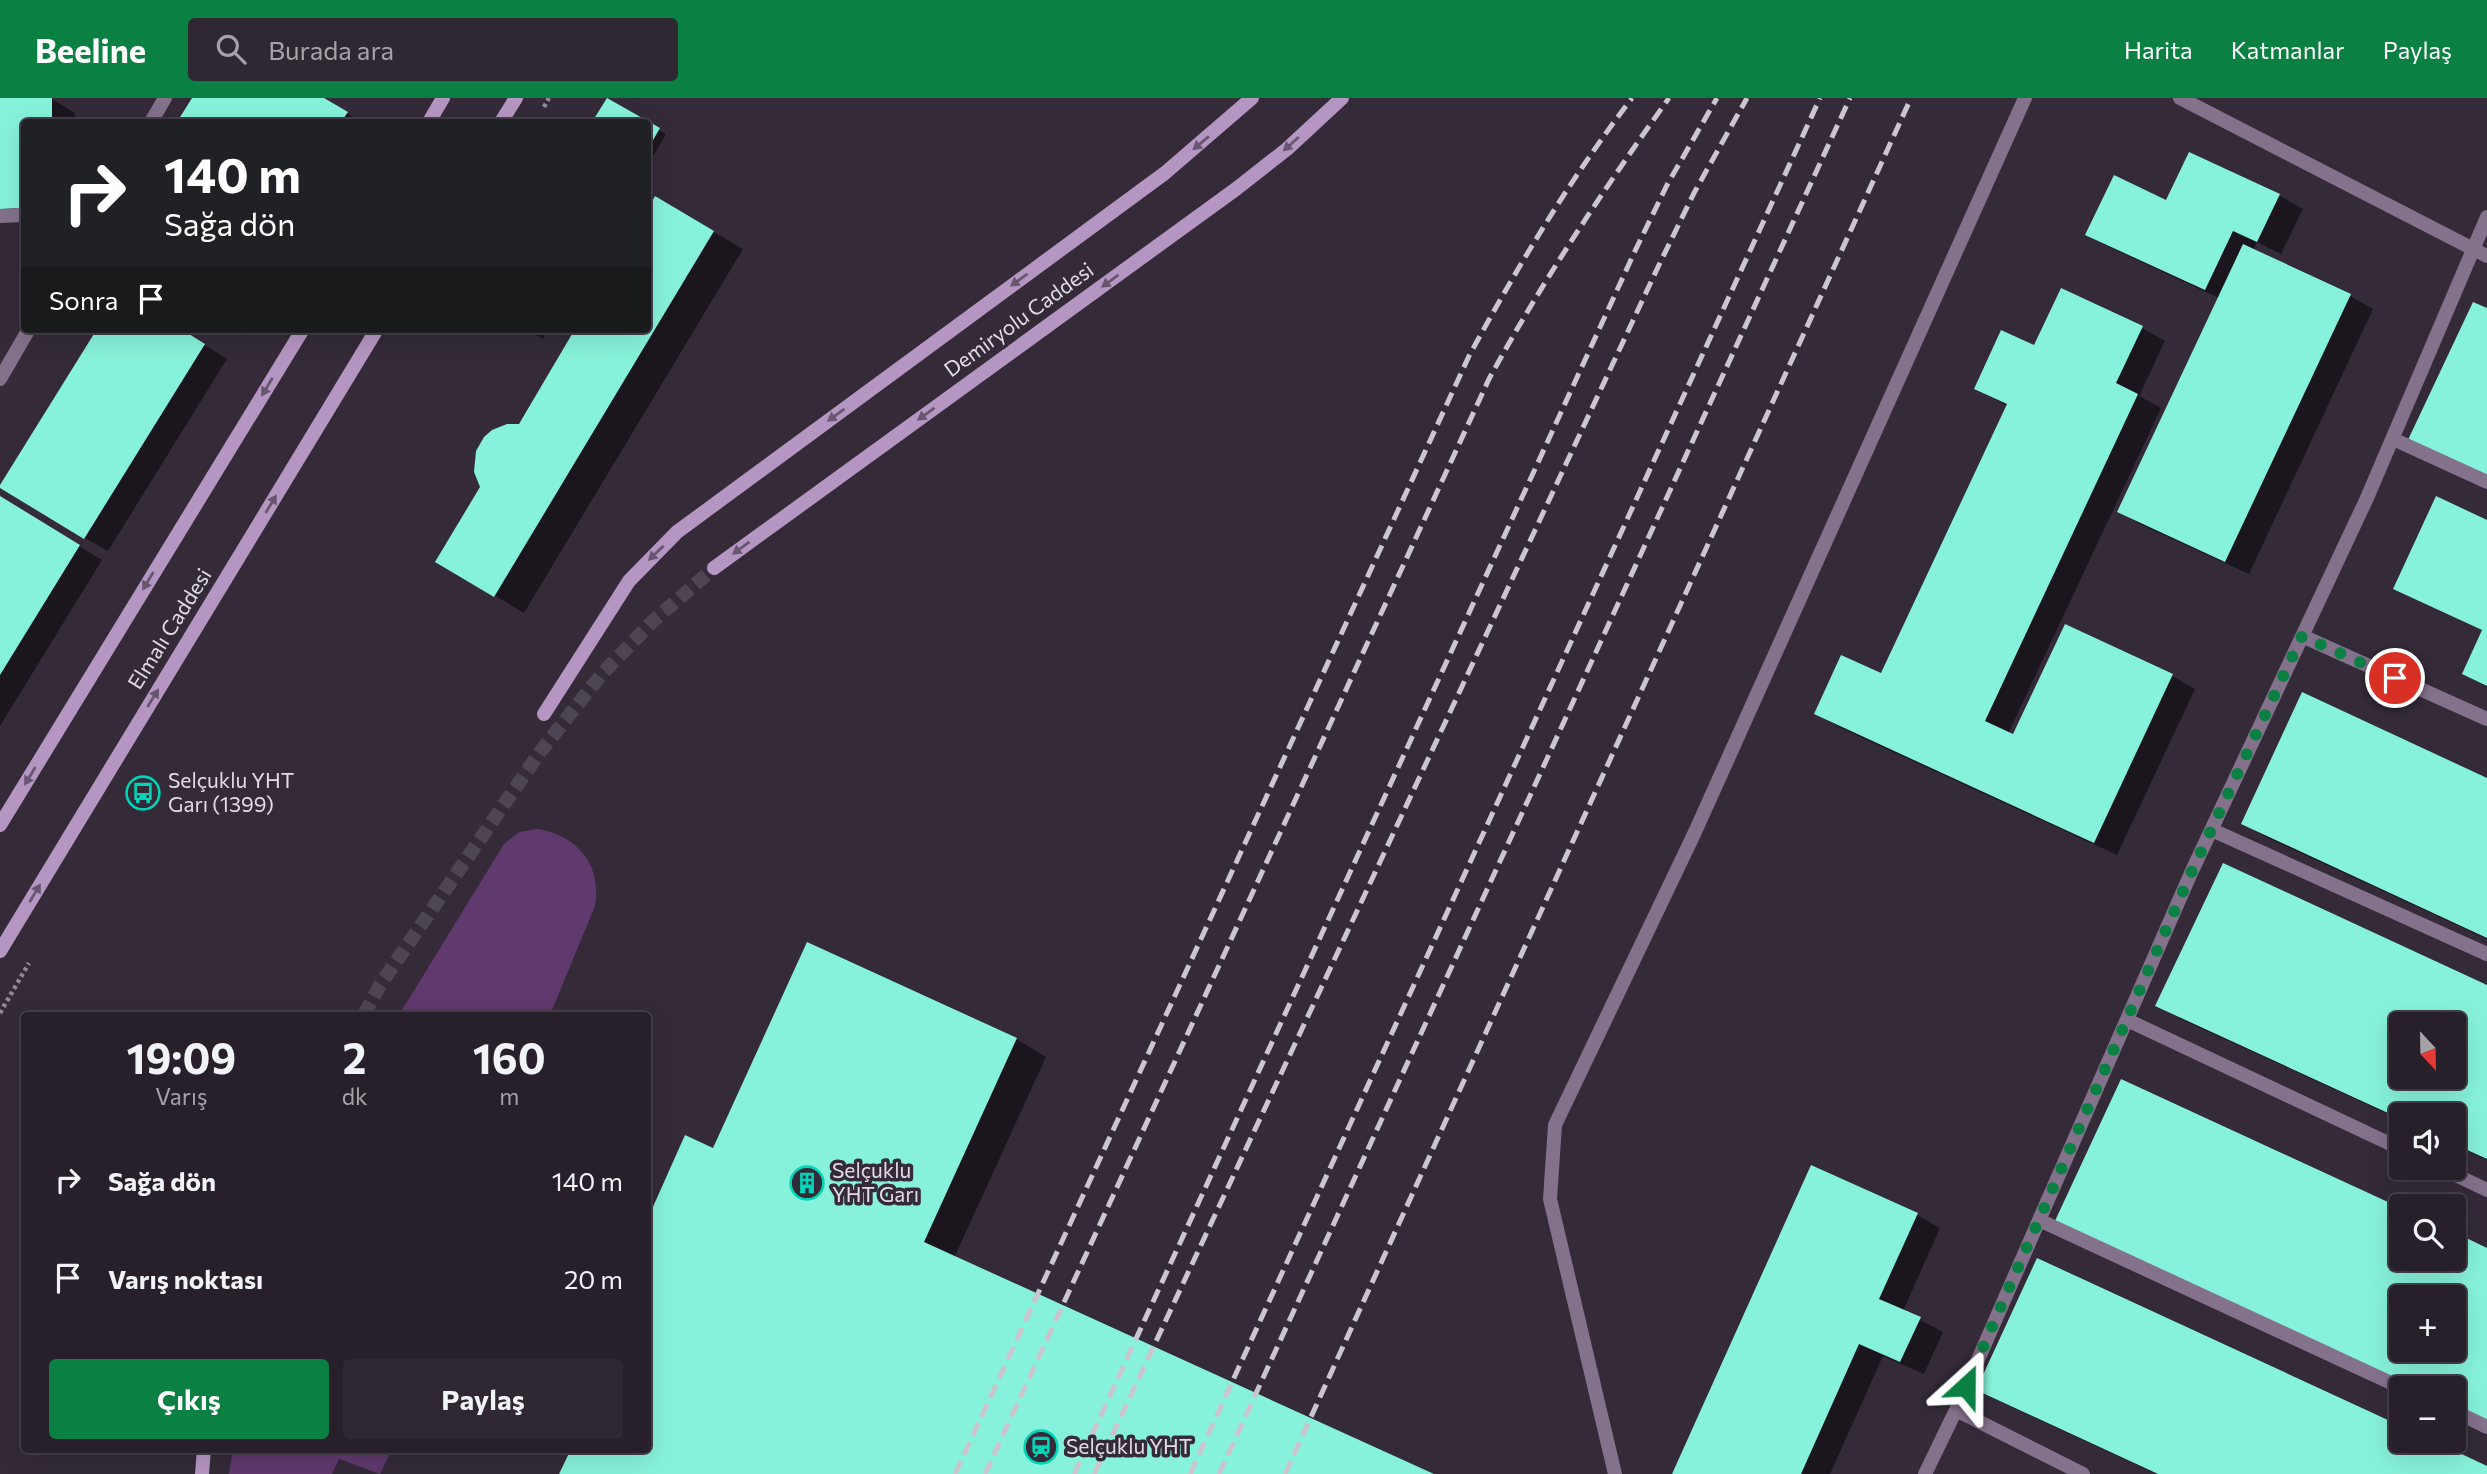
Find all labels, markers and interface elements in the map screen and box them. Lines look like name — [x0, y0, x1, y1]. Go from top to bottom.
search box — [188, 18, 678, 81]
text: Beeline — [35, 29, 146, 70]
icon: search — [212, 30, 250, 68]
text: Burada ara — [268, 34, 394, 65]
text: Harita — [2124, 35, 2193, 64]
text: Katmanlar — [2231, 35, 2345, 64]
text: Paylaş — [2383, 35, 2452, 64]
one-way arrow — [1192, 135, 1209, 150]
one-way arrow — [1283, 136, 1300, 151]
text: 140 m — [164, 143, 301, 203]
icon: right — [49, 147, 140, 238]
text: Sağa dön — [164, 203, 295, 243]
street label: Demiryolu Caddesi — [939, 256, 1098, 381]
one-way arrow — [1010, 273, 1029, 287]
one-way arrow — [1101, 274, 1119, 288]
icon: arrive — [132, 280, 170, 318]
text: Sonra — [49, 284, 118, 315]
one-way arrow — [261, 378, 273, 397]
one-way arrow — [917, 407, 935, 422]
one-way arrow — [827, 408, 846, 422]
one-way arrow — [265, 494, 277, 513]
one-way arrow — [732, 541, 750, 555]
one-way arrow — [647, 544, 664, 561]
street label: Elmalı Caddesi — [122, 563, 216, 693]
one-way arrow — [142, 572, 155, 591]
pin — [2365, 648, 2425, 708]
icon: arrive — [2376, 659, 2414, 697]
one-way arrow — [146, 688, 159, 708]
one-way arrow — [23, 766, 36, 785]
place label: Selçuklu YHT Garı (1399) — [168, 767, 294, 816]
bus stop icon: Selçuklu YHT Garı (1399) — [124, 774, 162, 812]
one-way arrow — [29, 883, 41, 902]
north arrow — [2389, 1012, 2466, 1088]
map controls — [2389, 1012, 2466, 1453]
text: 19:09 — [126, 1031, 236, 1083]
text: 2 — [343, 1031, 366, 1083]
text: 160 — [473, 1031, 546, 1083]
text: Varış — [155, 1082, 207, 1110]
text: dk — [342, 1082, 367, 1110]
text: m — [499, 1082, 519, 1110]
button: sound — [2389, 1103, 2466, 1180]
place label: Selçuklu YHT Garı — [832, 1157, 919, 1206]
icon: right — [49, 1161, 87, 1199]
building icon: Selçuklu YHT Garı — [788, 1164, 826, 1202]
text: Sağa dön — [108, 1165, 216, 1196]
text: 140 m — [552, 1165, 623, 1196]
button: search — [2389, 1194, 2466, 1271]
icon: arrive — [49, 1259, 87, 1297]
text: Varış noktası — [108, 1263, 263, 1294]
text: 20 m — [564, 1263, 623, 1294]
button: + — [2389, 1285, 2466, 1362]
position arrow — [1929, 1349, 2003, 1423]
button: Çıkış — [49, 1359, 329, 1439]
button: Paylaş — [343, 1359, 623, 1439]
button: − — [2389, 1376, 2466, 1453]
station icon: Selçuklu YHT — [1022, 1428, 1060, 1466]
place label: Selçuklu YHT — [1066, 1433, 1192, 1458]

